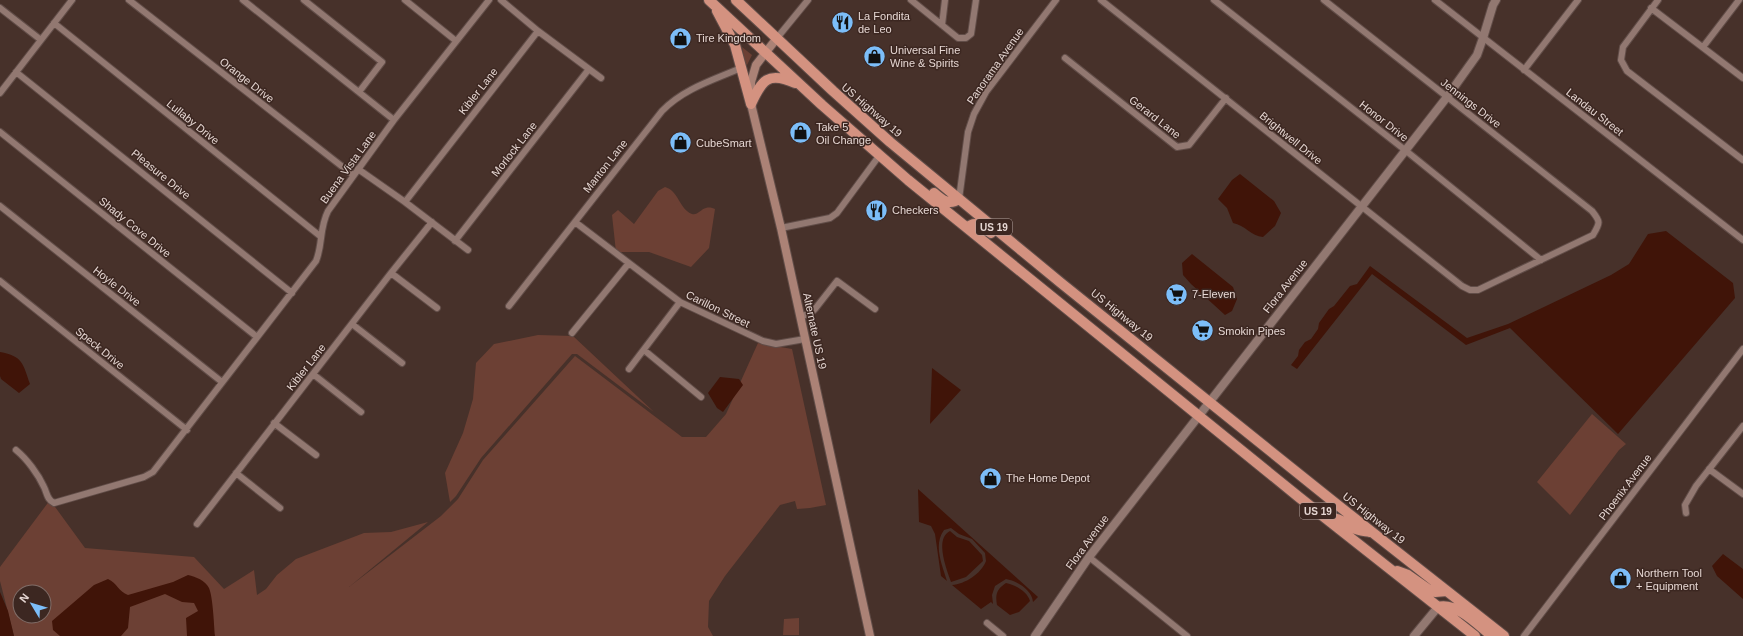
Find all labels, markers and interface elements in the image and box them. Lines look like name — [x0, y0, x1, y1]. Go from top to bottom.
restaurant icon: La Fondita de Leo — [829, 9, 855, 35]
place label: La Fondita de Leo — [858, 10, 911, 35]
shop icon: Tire Kingdom — [668, 25, 694, 51]
street label: Panorama Avenue — [964, 26, 1026, 106]
place label: Tire Kingdom — [696, 32, 761, 44]
shop icon: Universal Fine Wine & Spirits — [862, 43, 888, 69]
place label: Universal Fine Wine & Spirits — [890, 44, 960, 69]
street label: Orange Drive — [218, 55, 276, 105]
street label: Kibler Lane — [456, 65, 500, 117]
street label: Jennings Drive — [1439, 76, 1503, 130]
street label: US Highway 19 — [839, 81, 905, 139]
street label: Landau Street — [1564, 86, 1626, 138]
street label: Gerard Lane — [1127, 93, 1183, 141]
street label: Lullaby Drive — [165, 97, 221, 147]
street label: Honor Drive — [1357, 98, 1411, 144]
street label: Brightwell Drive — [1258, 109, 1324, 167]
street label: Morlock Lane — [489, 119, 539, 179]
shop icon: Take 5 Oil Change — [787, 120, 813, 146]
place label: Take 5 Oil Change — [816, 121, 871, 146]
street label: Buena Vista Lane — [318, 128, 378, 206]
shop icon: CubeSmart — [668, 130, 694, 156]
street label: Manton Lane — [581, 137, 629, 195]
place label: CubeSmart — [696, 137, 752, 149]
street label: Pleasure Drive — [129, 147, 193, 201]
street label: Shady Cove Drive — [97, 194, 173, 260]
restaurant icon: Checkers — [863, 197, 889, 223]
place label: Checkers — [892, 204, 939, 216]
road number: US 19 — [976, 219, 1012, 235]
street label: Flora Avenue — [1260, 257, 1310, 315]
street label: Hoyle Drive — [91, 264, 143, 308]
supermarket icon: 7-Eleven — [1163, 281, 1189, 307]
street label: US Highway 19 — [1089, 286, 1155, 344]
street label: Carillon Street — [684, 288, 752, 330]
place label: 7-Eleven — [1192, 288, 1235, 300]
street label: Alternate US 19 — [801, 292, 829, 370]
supermarket icon: Smokin Pipes — [1189, 318, 1215, 344]
street label: Speck Drive — [73, 325, 127, 371]
place label: Smokin Pipes — [1218, 325, 1286, 337]
street label: Kibler Lane — [284, 341, 328, 393]
street label: Phoenix Avenue — [1596, 452, 1654, 522]
shop icon: The Home Depot — [977, 465, 1003, 491]
place label: The Home Depot — [1006, 472, 1090, 484]
street label: US Highway 19 — [1340, 490, 1408, 546]
road number: US 19 — [1300, 503, 1336, 519]
street label: Flora Avenue — [1063, 512, 1111, 572]
shop icon: Northern Tool + Equipment — [1607, 566, 1633, 592]
place label: Northern Tool + Equipment — [1636, 567, 1702, 592]
north arrow — [12, 584, 52, 624]
text: N — [17, 591, 31, 605]

